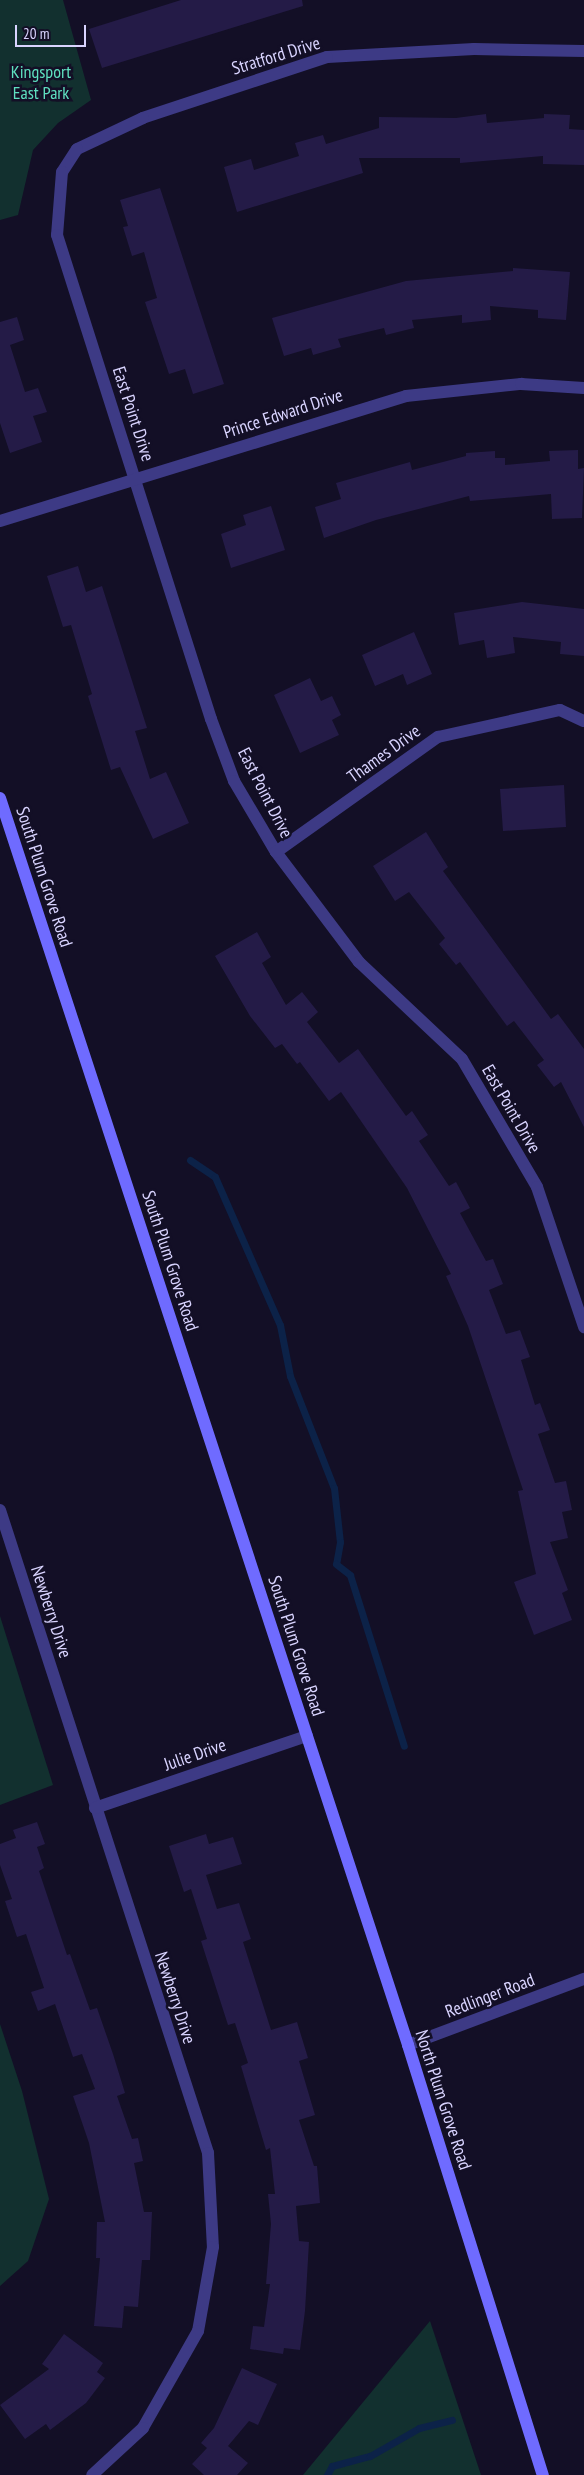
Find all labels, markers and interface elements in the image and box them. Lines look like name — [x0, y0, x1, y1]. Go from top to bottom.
scale bar — [18, 15, 89, 47]
text: 20 m — [23, 24, 49, 43]
street label: Stratford Drive — [229, 32, 323, 80]
park label: Kingsport East Park — [11, 62, 71, 104]
street label: East Point Drive — [108, 364, 158, 464]
street label: Prince Edward Drive — [221, 385, 345, 443]
street label: Thames Drive — [343, 720, 425, 788]
street label: East Point Drive — [233, 744, 297, 842]
street label: South Plum Grove Road — [11, 804, 77, 950]
street label: East Point Drive — [477, 1061, 545, 1157]
street label: South Plum Grove Road — [137, 1188, 203, 1334]
street label: Newberry Drive — [26, 1563, 76, 1661]
street label: South Plum Grove Road — [263, 1573, 329, 1719]
street label: Julie Drive — [161, 1734, 229, 1776]
street label: Newberry Drive — [150, 1949, 200, 2047]
street label: Redlinger Road — [442, 1969, 538, 2023]
street label: North Plum Grove Road — [410, 2027, 476, 2173]

